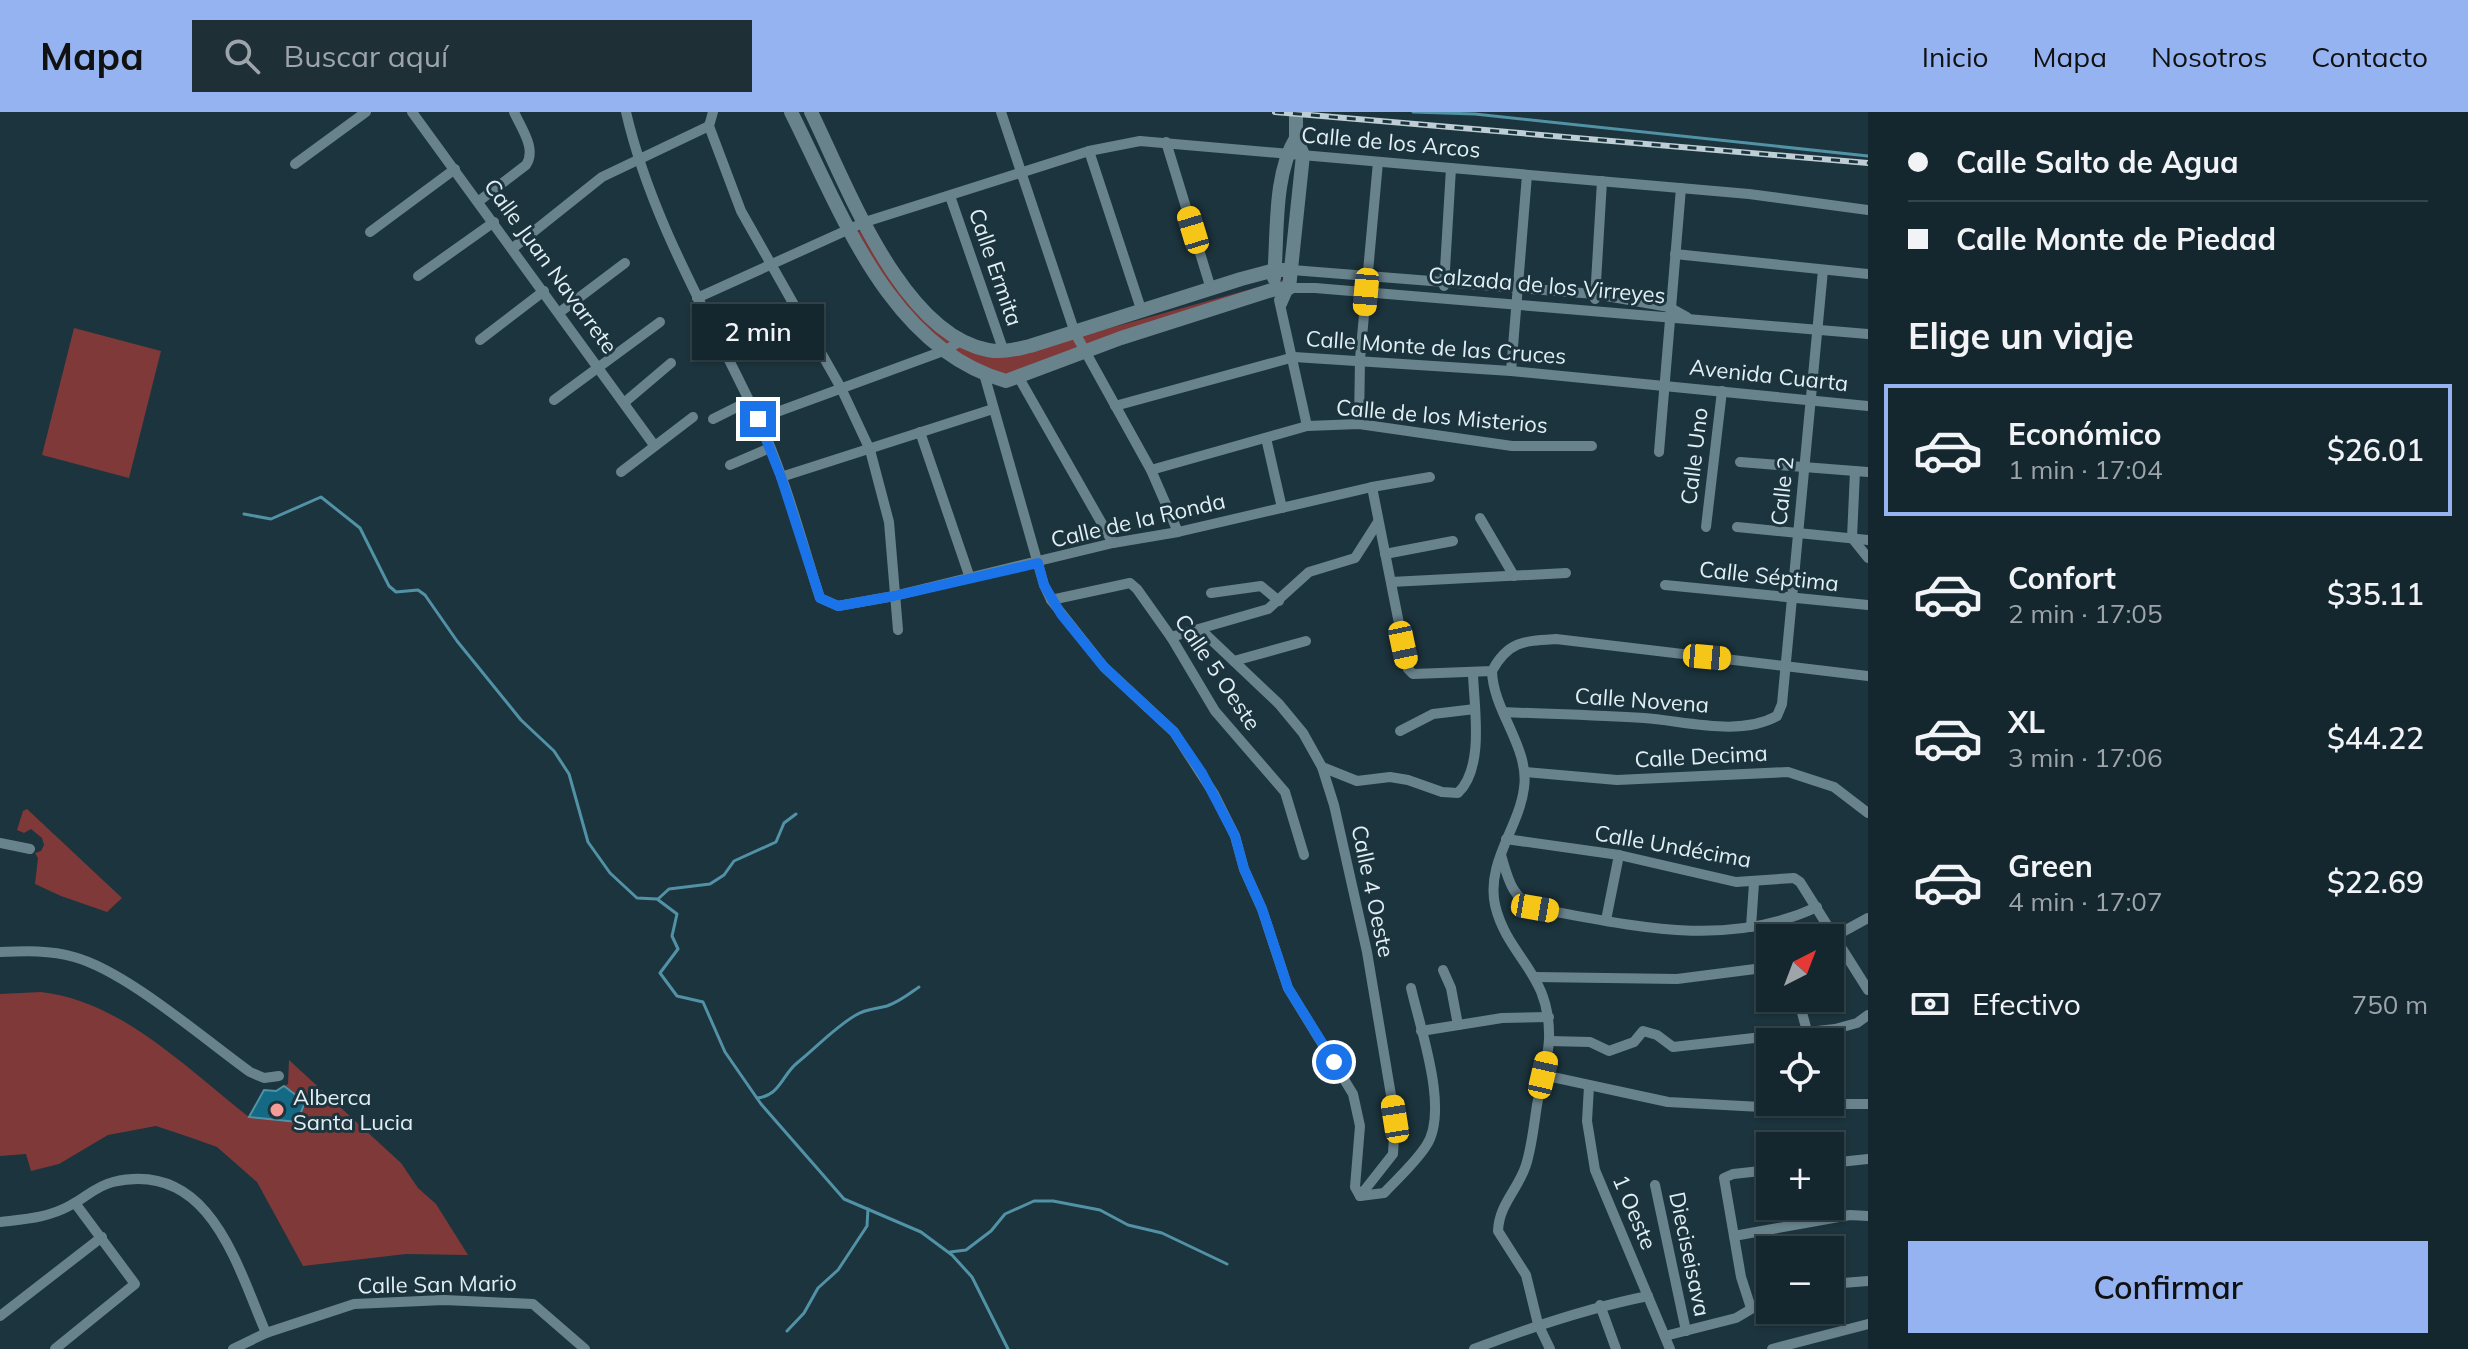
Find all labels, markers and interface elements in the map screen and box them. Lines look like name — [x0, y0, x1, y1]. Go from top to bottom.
search box — [192, 20, 752, 92]
text: Mapa — [40, 32, 144, 80]
icon: search — [220, 34, 264, 78]
text: Buscar aquí — [284, 37, 448, 75]
text: Inicio — [1922, 39, 1989, 74]
text: Mapa — [2033, 39, 2107, 74]
text: Nosotros — [2151, 39, 2267, 74]
text: Contacto — [2311, 39, 2428, 74]
street label: Calle de los Arcos — [1300, 120, 1482, 164]
text: Calle Salto de Agua — [1956, 143, 2239, 181]
street label: Calle Juan Navarrete — [478, 173, 624, 359]
car — [1175, 204, 1211, 256]
street label: Calle Ermita — [963, 205, 1029, 329]
text: Calle Monte de Piedad — [1956, 220, 2276, 258]
street label: Calzada de los Virreyes — [1427, 261, 1667, 309]
car — [1352, 267, 1380, 317]
callout: 2 min — [692, 303, 824, 359]
text: Elige un viaje — [1908, 313, 2134, 358]
text: 2 min — [724, 315, 792, 348]
street label: Calle Monte de las Cruces — [1305, 324, 1567, 370]
street label: Avenida Cuarta — [1688, 353, 1850, 397]
street label: Calle de los Misterios — [1335, 393, 1549, 439]
route end — [740, 401, 776, 437]
street label: Calle Uno — [1674, 406, 1714, 506]
icon: car — [1912, 414, 1984, 486]
text: Económico — [2008, 415, 2162, 453]
text: $26.01 — [2327, 431, 2424, 469]
text: 1 min · 17:04 — [2008, 453, 2163, 486]
street label: Calle 2 — [1764, 455, 1800, 527]
street label: Calle de la Ronda — [1048, 486, 1228, 554]
street label: Calle Séptima — [1698, 555, 1840, 597]
icon: car — [1912, 558, 1984, 630]
text: Confort — [2008, 559, 2116, 597]
text: $35.11 — [2327, 575, 2424, 613]
text: 2 min · 17:05 — [2008, 597, 2163, 630]
street label: Calle 5 Oeste — [1169, 608, 1267, 736]
car — [1386, 619, 1420, 671]
car — [1682, 643, 1732, 671]
street label: Calle Novena — [1574, 681, 1710, 719]
icon: car — [1912, 702, 1984, 774]
text: XL — [2008, 703, 2045, 741]
text: $44.22 — [2327, 719, 2424, 757]
street label: Calle Decima — [1634, 739, 1768, 773]
text: 3 min · 17:06 — [2008, 741, 2163, 774]
street label: Calle Undécima — [1592, 818, 1754, 874]
street label: Calle 4 Oeste — [1345, 822, 1401, 960]
icon: car — [1912, 846, 1984, 918]
text: Green — [2008, 847, 2093, 885]
text: $22.69 — [2327, 863, 2424, 901]
text: 4 min · 17:07 — [2008, 885, 2163, 918]
car — [1509, 892, 1561, 924]
north arrow — [1756, 924, 1844, 1012]
map controls — [1756, 924, 1844, 1324]
icon: cash — [1908, 982, 1952, 1026]
text: Efectivo — [1972, 985, 2081, 1023]
text: 750 m — [2352, 988, 2428, 1021]
button: locate — [1756, 1028, 1844, 1116]
route start — [1316, 1044, 1352, 1080]
car — [1526, 1049, 1560, 1101]
place label: Alberca Santa Lucia — [293, 1083, 413, 1136]
car — [1379, 1093, 1411, 1145]
marker: Alberca Santa Lucia — [268, 1101, 286, 1119]
button: + — [1756, 1132, 1844, 1220]
street label: 1 Oeste — [1607, 1171, 1663, 1253]
street label: Dieciseisava — [1663, 1189, 1717, 1319]
button: − — [1756, 1236, 1844, 1324]
button: Confirmar — [1908, 1241, 2428, 1333]
street label: Calle San Mario — [357, 1269, 517, 1299]

